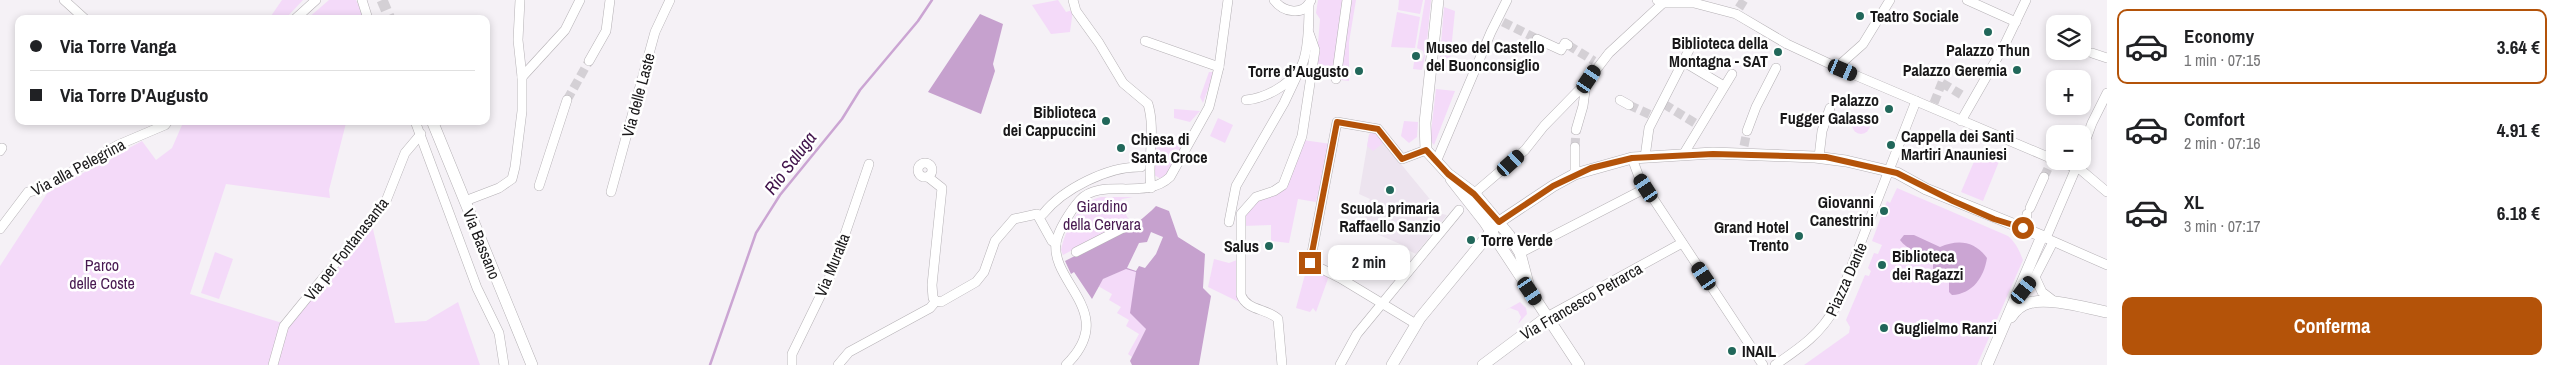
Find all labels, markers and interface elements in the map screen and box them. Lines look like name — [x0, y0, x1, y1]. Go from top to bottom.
place label: Teatro Sociale — [1870, 5, 1959, 27]
marker: Teatro Sociale — [1854, 10, 1866, 22]
map controls — [2046, 15, 2091, 170]
button: layers — [2046, 15, 2091, 60]
text: Economy — [2184, 23, 2254, 49]
icon: car — [2124, 24, 2169, 69]
marker: Palazzo Thun — [1982, 26, 1994, 38]
place label: Biblioteca della Montagna - SAT — [1669, 32, 1769, 72]
text: Via Torre Vanga — [60, 33, 176, 59]
text: 3.64 € — [2497, 34, 2540, 60]
place label: Museo del Castello del Buonconsiglio — [1426, 36, 1545, 76]
place label: Palazzo Thun — [1946, 39, 2030, 61]
marker: Biblioteca della Montagna - SAT — [1772, 46, 1784, 58]
text: 1 min · 07:15 — [2184, 49, 2261, 71]
street label: Via delle Laste — [616, 50, 660, 140]
marker: Museo del Castello del Buonconsiglio — [1410, 50, 1422, 62]
car — [1826, 57, 1859, 83]
place label: Palazzo Geremia — [1903, 59, 2008, 81]
place label: Torre d’Augusto — [1248, 60, 1349, 82]
car — [1574, 62, 1603, 96]
marker: Palazzo Geremia — [2011, 64, 2023, 76]
marker: Torre d’Augusto — [1353, 65, 1365, 77]
button: + — [2046, 70, 2091, 115]
text: Via Torre D'Augusto — [60, 82, 209, 108]
place label: Palazzo Fugger Galasso — [1780, 89, 1879, 129]
place label: Biblioteca dei Cappuccini — [1003, 101, 1097, 141]
marker: Palazzo Fugger Galasso — [1883, 103, 1895, 115]
text: Comfort — [2184, 106, 2245, 132]
icon: car — [2124, 107, 2169, 152]
marker: Biblioteca dei Cappuccini — [1100, 115, 1112, 127]
text: 4.91 € — [2497, 117, 2540, 143]
place label: Cappella dei Santi Martiri Anauniesi — [1901, 125, 2014, 165]
button: − — [2046, 125, 2091, 170]
water label: Rio Saluga — [758, 126, 822, 200]
place label: Chiesa di Santa Croce — [1131, 128, 1208, 168]
text: 2 min · 07:16 — [2184, 132, 2261, 154]
street label: Via alla Pelegrina — [27, 133, 129, 201]
marker: Cappella dei Santi Martiri Anauniesi — [1885, 139, 1897, 151]
marker: Chiesa di Santa Croce — [1115, 142, 1127, 154]
car — [1494, 147, 1527, 179]
car — [1631, 171, 1660, 205]
marker: Scuola primaria Raffaello Sanzio — [1384, 184, 1396, 196]
text: XL — [2184, 189, 2204, 215]
icon: car — [2124, 190, 2169, 235]
place label: Giovanni Canestrini — [1810, 191, 1874, 231]
street label: Via per Fontanasanta — [299, 192, 394, 305]
park label: Giardino della Cervara — [1063, 195, 1142, 235]
place label: Scuola primaria Raffaello Sanzio — [1339, 197, 1441, 237]
text: 6.18 € — [2497, 200, 2540, 226]
street label: Via Bassano — [458, 205, 506, 283]
marker: Giovanni Canestrini — [1878, 205, 1890, 217]
text: 3 min · 07:17 — [2184, 215, 2261, 237]
place label: Grand Hotel Trento — [1714, 216, 1789, 256]
route start — [2012, 217, 2034, 239]
street label: Via Muralta — [809, 229, 855, 300]
place label: Torre Verde — [1481, 229, 1553, 251]
marker: Grand Hotel Trento — [1793, 230, 1805, 242]
marker: Torre Verde — [1465, 234, 1477, 246]
place label: Salus — [1224, 235, 1259, 257]
street label: Piazza Dante — [1820, 239, 1872, 319]
marker: Salus — [1263, 240, 1275, 252]
place label: Biblioteca dei Ragazzi — [1892, 245, 1963, 285]
callout: 2 min — [1328, 246, 1410, 280]
text: 2 min — [1352, 251, 1386, 273]
route end — [1299, 252, 1321, 274]
park label: Parco delle Coste — [69, 254, 135, 294]
street label: Via Francesco Petrarca — [1516, 257, 1647, 345]
car — [1689, 259, 1718, 293]
marker: Biblioteca dei Ragazzi — [1876, 259, 1888, 271]
car — [1515, 274, 1544, 308]
car — [2008, 274, 2039, 306]
button: Conferma — [2122, 297, 2542, 355]
place label: Guglielmo Ranzi — [1894, 317, 1997, 339]
marker: Guglielmo Ranzi — [1878, 322, 1890, 334]
place label: INAIL — [1742, 340, 1776, 362]
marker: INAIL — [1726, 345, 1738, 357]

